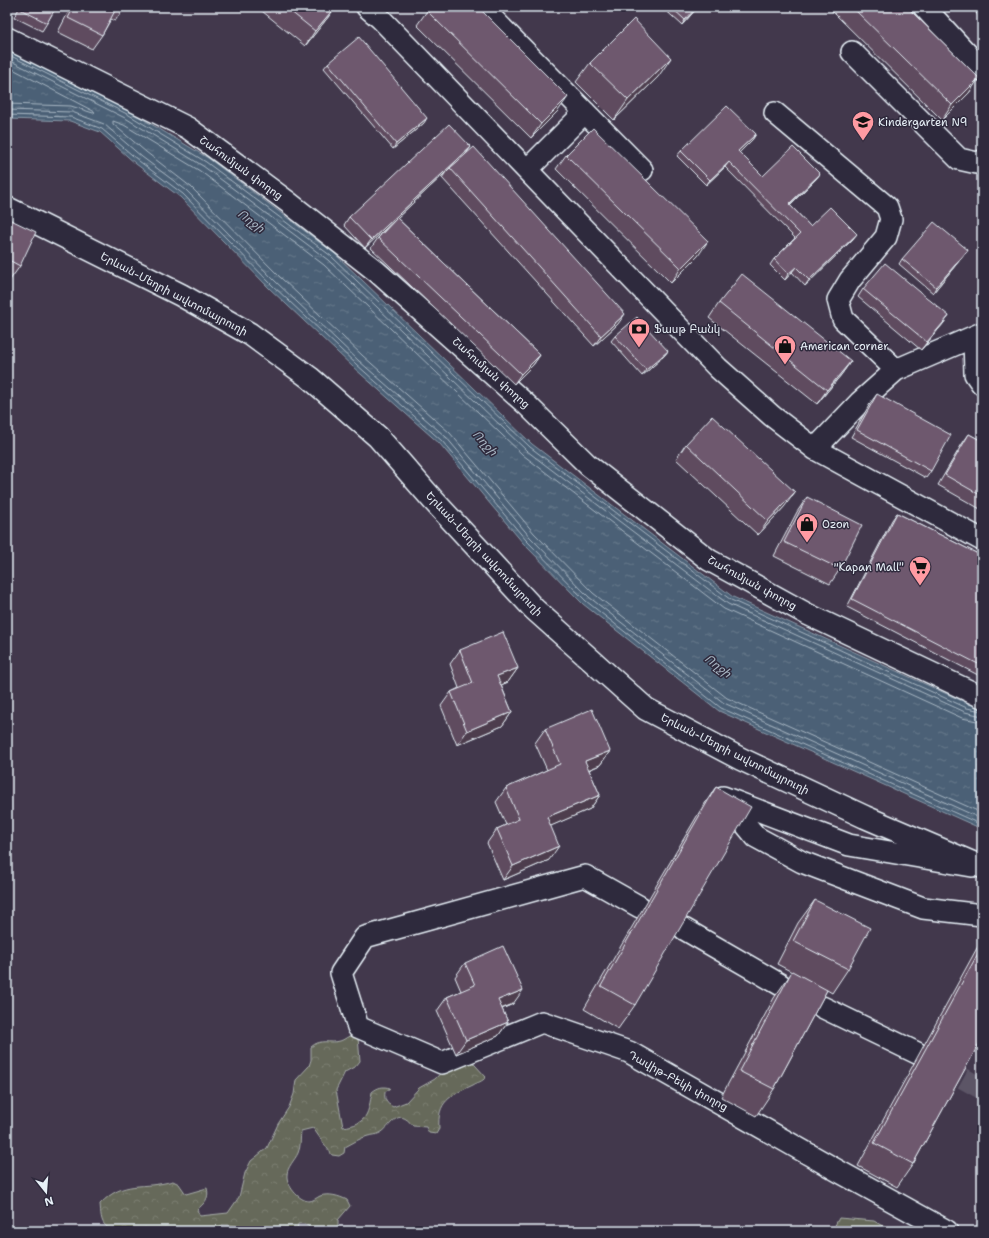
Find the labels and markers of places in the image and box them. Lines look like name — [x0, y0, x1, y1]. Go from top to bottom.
school or university icon: Kindergarten N9 — [850, 109, 876, 142]
place label: Kindergarten N9 — [878, 115, 967, 130]
bank icon: Ֆասթ Բանկ — [626, 316, 652, 349]
place label: Ֆասթ Բանկ — [654, 322, 720, 337]
shop icon: American corner — [772, 333, 798, 366]
place label: American corner — [800, 339, 888, 354]
shop icon: Ozon — [794, 511, 820, 544]
place label: Ozon — [822, 517, 850, 532]
supermarket icon: "Kapan Mall" — [907, 554, 933, 587]
place label: "Kapan Mall" — [834, 560, 904, 575]

